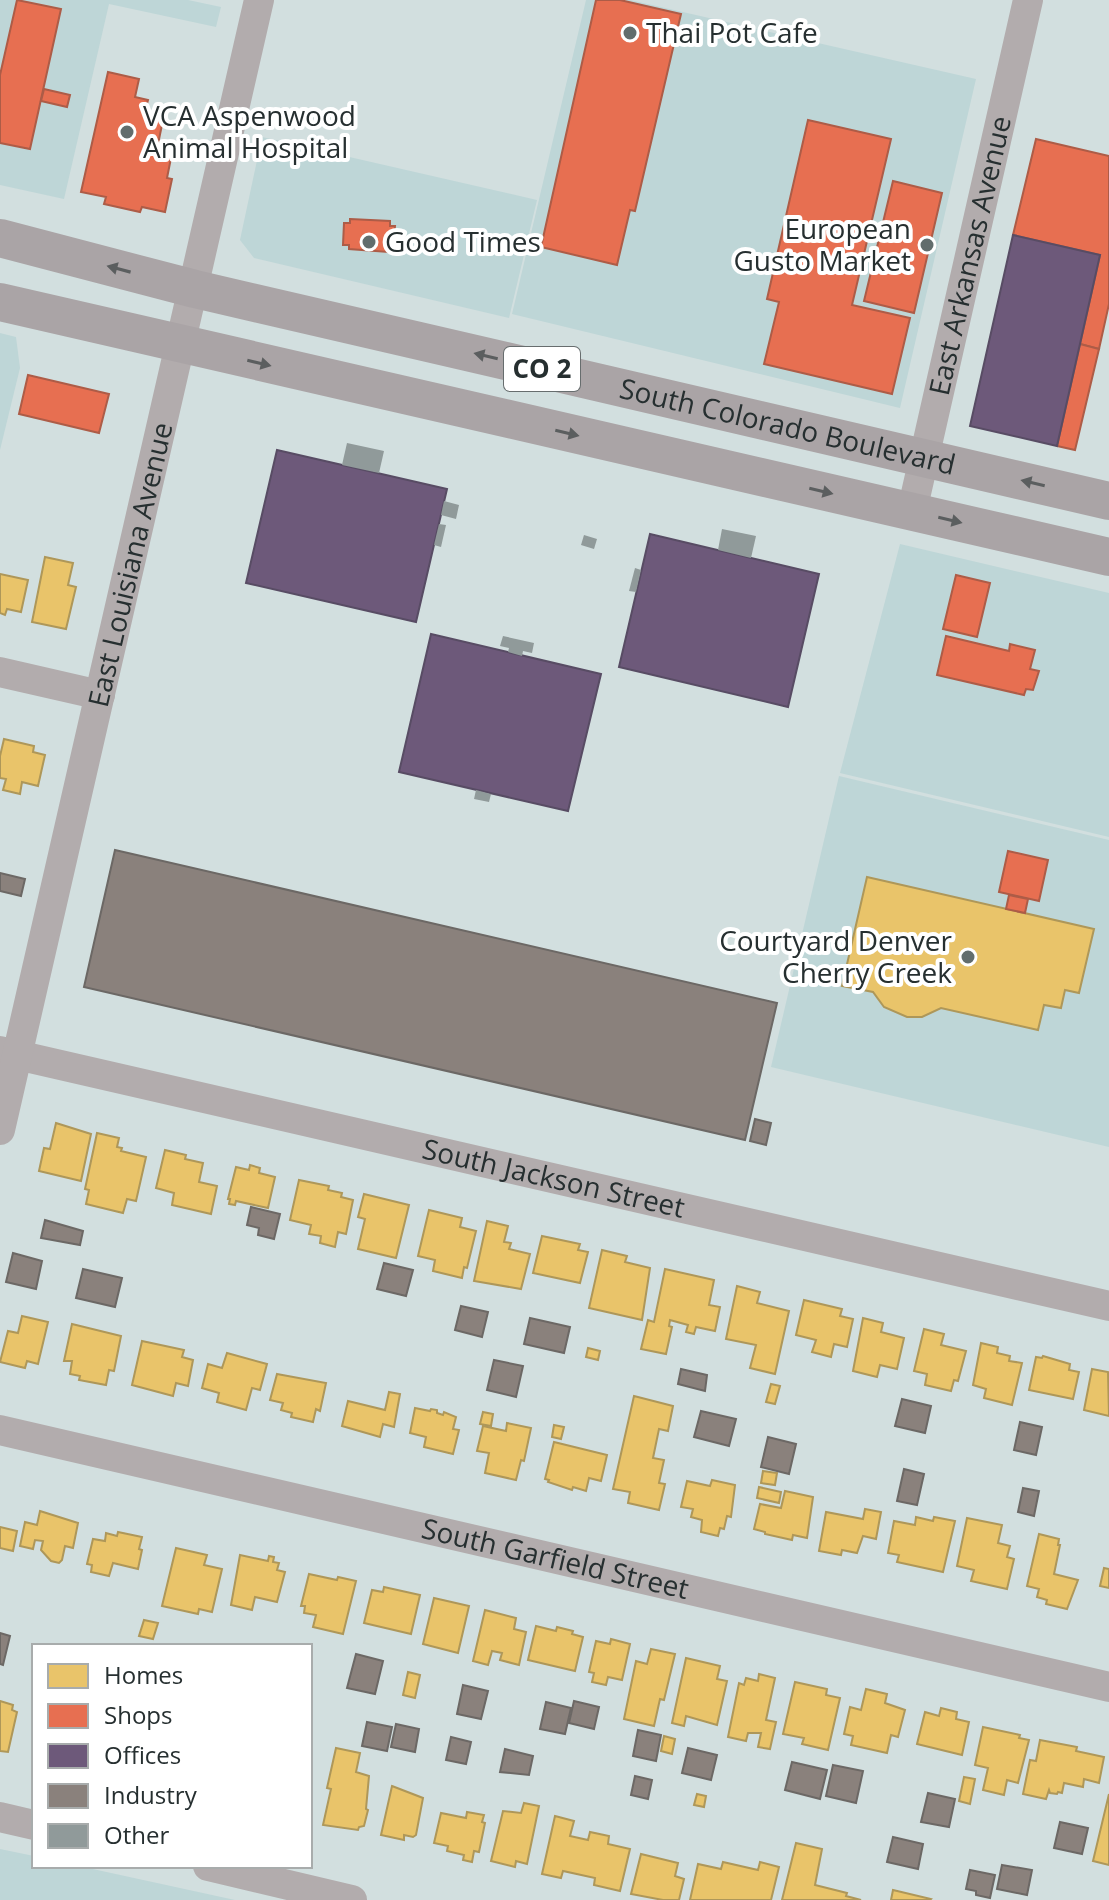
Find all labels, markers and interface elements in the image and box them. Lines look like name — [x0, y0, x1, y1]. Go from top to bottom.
place label: Thai Pot Cafe — [646, 13, 818, 51]
marker: Thai Pot Cafe — [621, 24, 639, 42]
place label: VCA Aspenwood Animal Hospital — [143, 96, 356, 166]
street label: East Arkansas Avenue — [919, 112, 1019, 399]
marker: VCA Aspenwood Animal Hospital — [118, 123, 136, 141]
place label: European Gusto Market — [733, 209, 911, 279]
place label: Good Times — [385, 222, 541, 260]
marker: Good Times — [360, 233, 378, 251]
marker: European Gusto Market — [918, 236, 936, 254]
one-way arrow — [107, 262, 131, 275]
road number: CO 2 — [504, 347, 580, 391]
one-way arrow — [473, 349, 498, 362]
one-way arrow — [247, 357, 272, 369]
street label: South Colorado Boulevard — [616, 368, 960, 483]
street label: East Louisiana Avenue — [78, 419, 181, 711]
one-way arrow — [555, 427, 580, 440]
one-way arrow — [1020, 476, 1045, 489]
one-way arrow — [808, 485, 833, 497]
one-way arrow — [938, 514, 963, 527]
place label: Courtyard Denver Cherry Creek — [719, 921, 953, 991]
marker: Courtyard Denver Cherry Creek — [959, 948, 977, 966]
street label: South Jackson Street — [419, 1129, 689, 1226]
street label: South Garfield Street — [418, 1508, 693, 1607]
legend — [32, 1644, 312, 1868]
text: Homes — [104, 1658, 183, 1691]
text: Shops — [104, 1698, 172, 1731]
text: Offices — [104, 1738, 181, 1771]
text: Industry — [104, 1778, 198, 1811]
text: Other — [104, 1818, 169, 1851]

